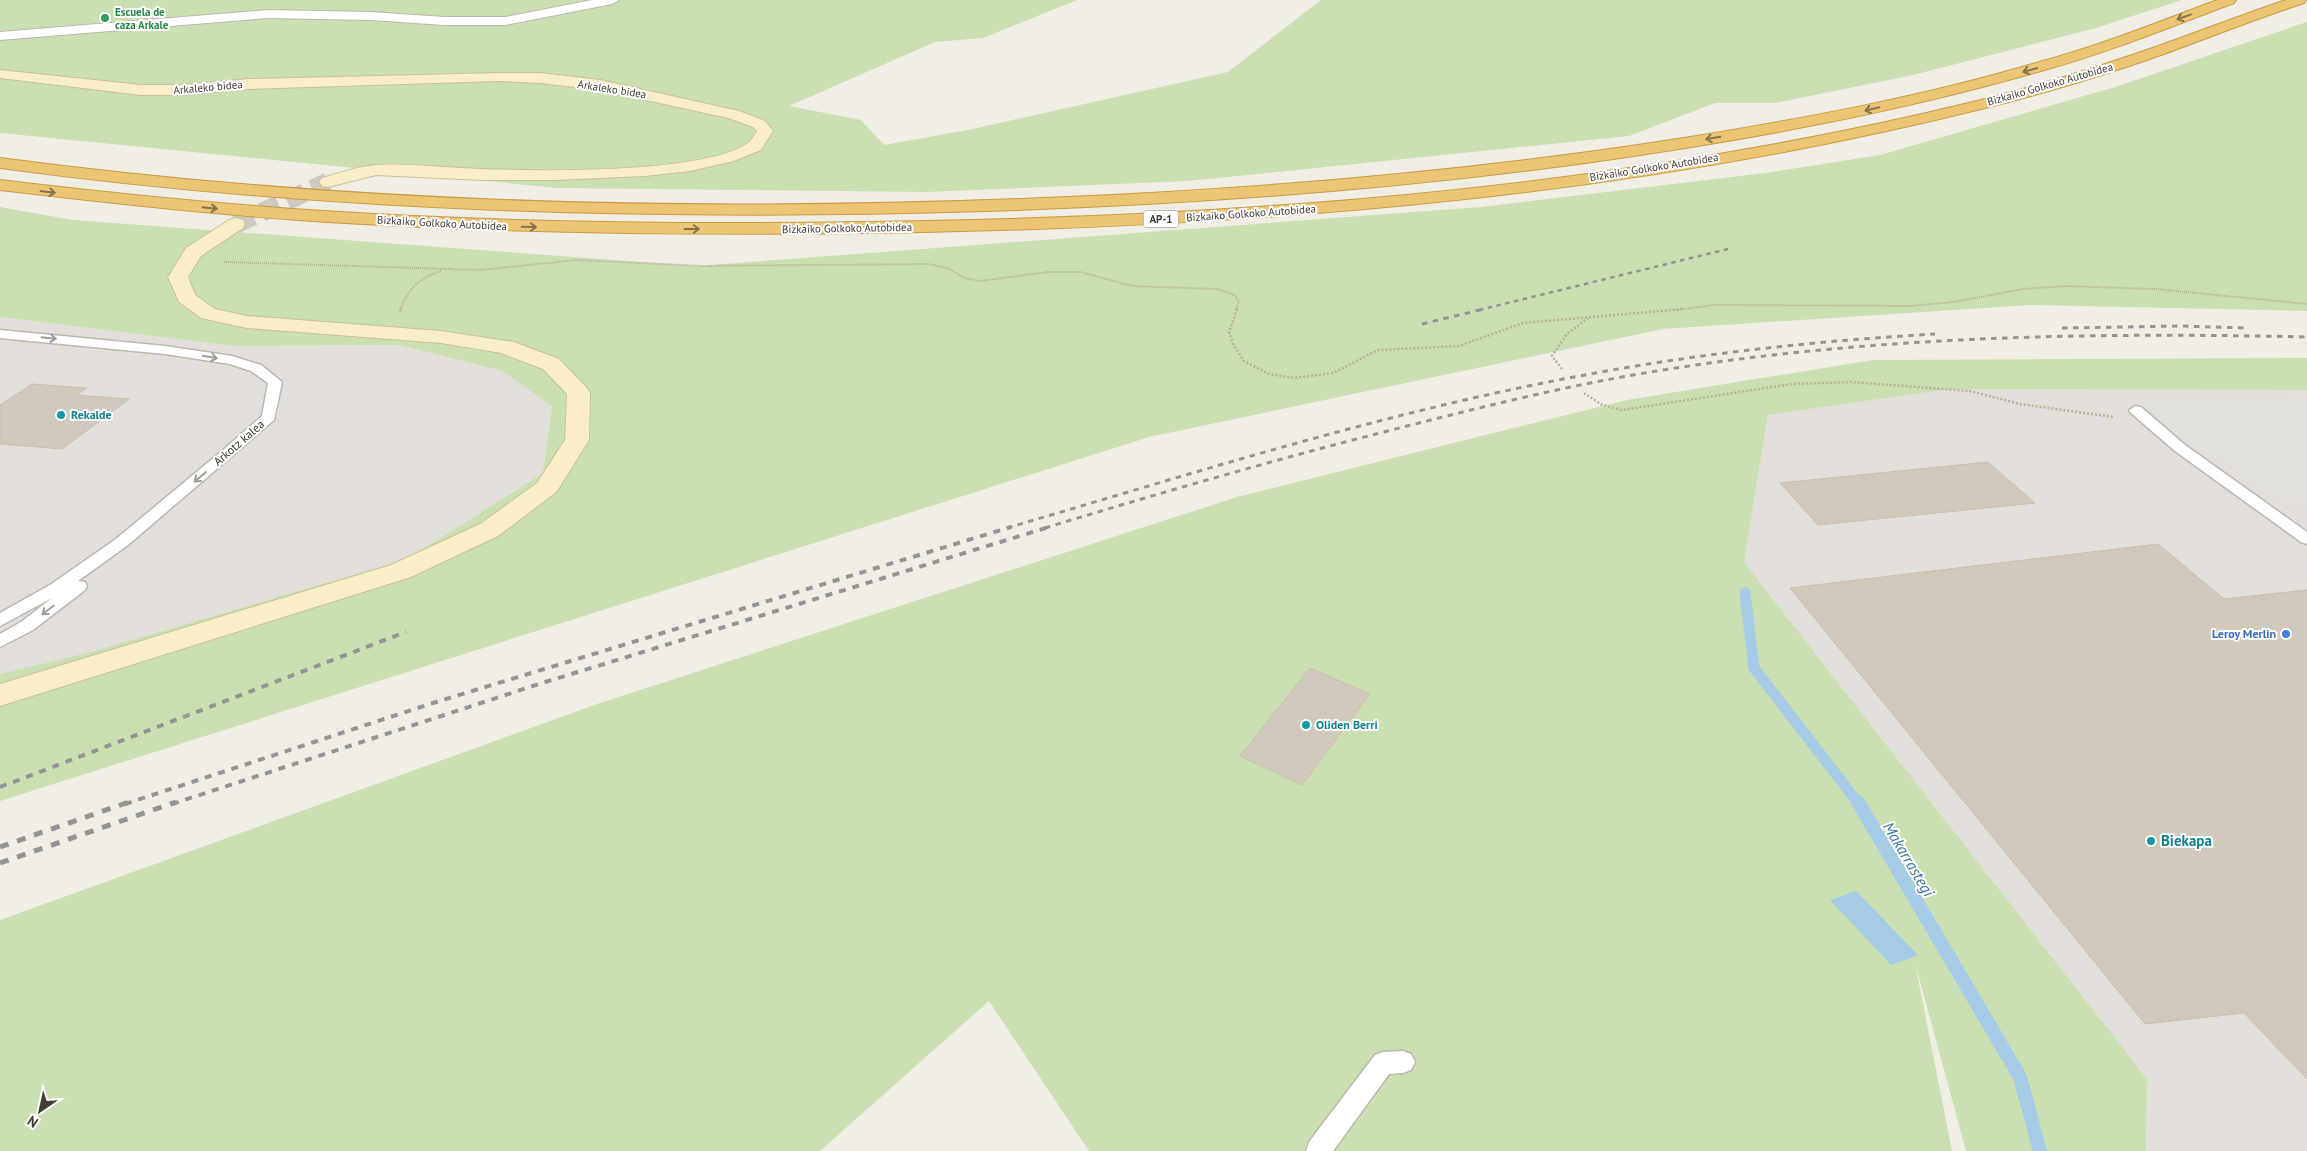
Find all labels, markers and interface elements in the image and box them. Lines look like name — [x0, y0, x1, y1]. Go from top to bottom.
place label: Escuela de caza Arkale — [115, 5, 169, 32]
marker: Escuela de caza Arkale — [99, 12, 111, 24]
one-way arrow — [2177, 13, 2192, 22]
street label: Bizkaiko Golkoko Autobidea — [1986, 59, 2114, 109]
one-way arrow — [2022, 66, 2038, 75]
street label: Arkaleko bidea — [173, 77, 243, 97]
street label: Arkaleko bidea — [577, 77, 647, 101]
one-way arrow — [1865, 105, 1881, 114]
one-way arrow — [1705, 134, 1721, 144]
street label: Bizkaiko Golkoko Autobidea — [1589, 150, 1719, 184]
one-way arrow — [40, 187, 56, 197]
street label: Bizkaiko Golkoko Autobidea — [1186, 201, 1316, 225]
one-way arrow — [202, 203, 218, 213]
road number: AP-1 — [1144, 210, 1178, 228]
street label: Bizkaiko Golkoko Autobidea — [377, 213, 507, 233]
street label: Bizkaiko Golkoko Autobidea — [782, 220, 912, 236]
one-way arrow — [521, 222, 537, 232]
one-way arrow — [684, 224, 700, 234]
one-way arrow — [40, 334, 56, 343]
one-way arrow — [202, 352, 218, 362]
place label: Rekalde — [71, 407, 112, 422]
marker: Rekalde — [55, 409, 67, 421]
street label: Arkotz kalea — [210, 416, 267, 469]
one-way arrow — [194, 471, 207, 482]
one-way arrow — [42, 604, 55, 615]
place label: Leroy Merlin — [2212, 626, 2276, 641]
marker: Leroy Merlin — [2280, 628, 2292, 640]
place label: Oliden Berri — [1316, 717, 1378, 732]
marker: Oliden Berri — [1300, 719, 1312, 731]
water label: Makarrastegi — [1879, 818, 1940, 901]
place label: Biekapa — [2161, 831, 2212, 850]
marker: Biekapa — [2145, 835, 2157, 847]
north arrow — [15, 1086, 65, 1136]
text: N — [24, 1112, 42, 1132]

